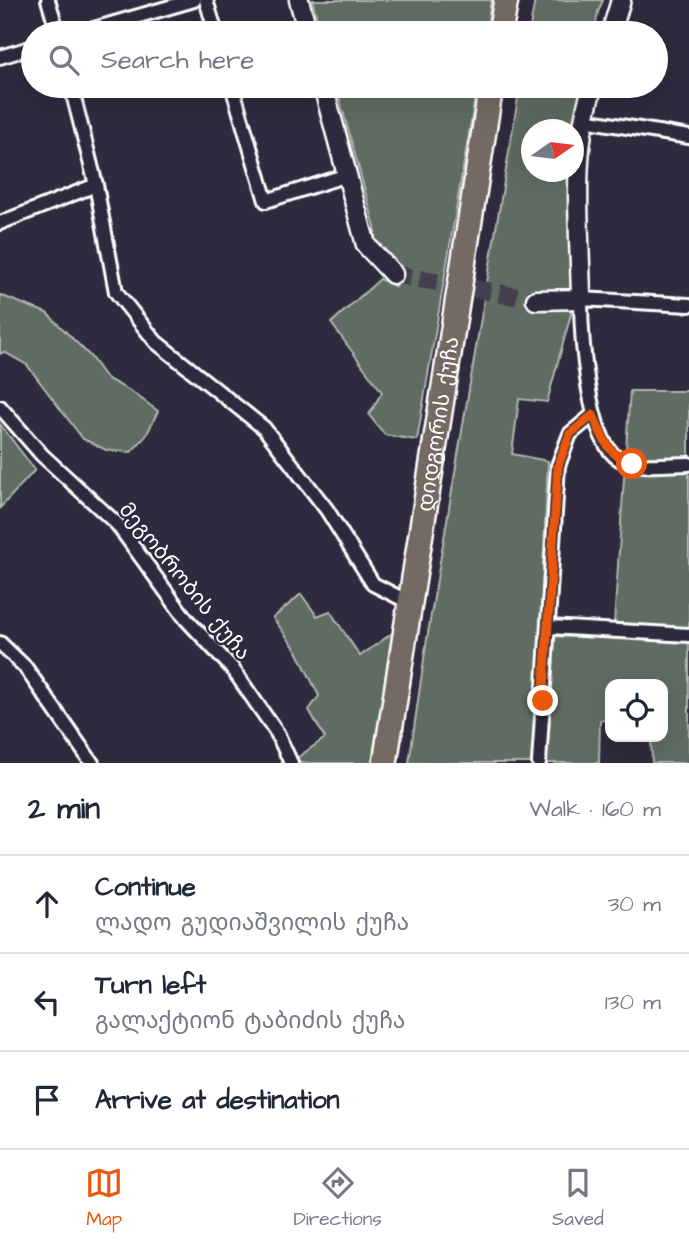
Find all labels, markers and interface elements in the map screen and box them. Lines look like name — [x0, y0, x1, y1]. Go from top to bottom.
search box — [21, 21, 668, 98]
icon: search — [45, 41, 83, 79]
text: Search here — [101, 42, 254, 78]
north arrow — [521, 119, 584, 182]
street label: დიდგორის ქუჩა — [411, 335, 467, 514]
route start — [616, 448, 647, 479]
street label: მეგობრობის ქუჩა — [112, 496, 257, 666]
map controls — [605, 679, 668, 742]
button: locate — [605, 679, 668, 742]
route end — [527, 685, 558, 716]
text: 2 min — [28, 788, 100, 830]
text: Walk · 160 m — [529, 793, 661, 825]
text: Continue — [95, 869, 196, 905]
icon: ahead — [28, 885, 66, 923]
text: 30 m — [608, 888, 661, 920]
text: ლადო გუდიაშვილის ქუჩა — [95, 907, 409, 939]
text: Turn left — [95, 967, 206, 1003]
icon: left — [28, 983, 66, 1021]
text: 130 m — [605, 986, 661, 1018]
text: გალაქტიონ ტაბიძის ქუჩა — [95, 1005, 406, 1037]
icon: arrive — [28, 1081, 66, 1119]
text: Arrive at destination — [95, 1082, 340, 1118]
tab: Map — [85, 1164, 123, 1233]
tab: Directions — [293, 1164, 382, 1233]
tab: Saved — [552, 1164, 604, 1233]

